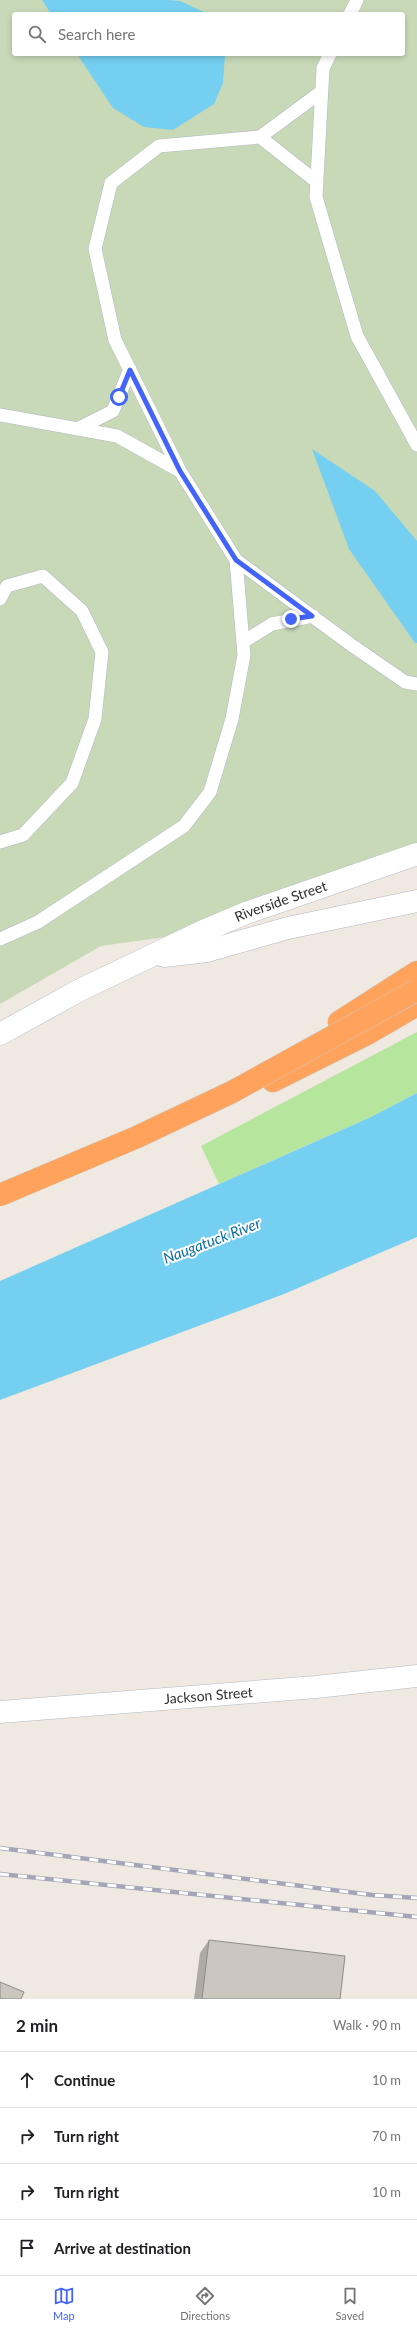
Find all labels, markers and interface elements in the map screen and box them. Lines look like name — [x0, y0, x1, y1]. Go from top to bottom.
search box — [12, 12, 405, 56]
icon: search — [26, 23, 48, 45]
text: Search here — [58, 25, 135, 43]
route start — [110, 388, 128, 406]
route end — [282, 610, 300, 628]
street label: Riverside Street — [232, 877, 329, 925]
water label: Naugatuck River — [160, 1213, 264, 1267]
street label: Jackson Street — [163, 1683, 253, 1707]
text: 2 min — [16, 2015, 58, 2036]
text: Walk · 90 m — [333, 2017, 401, 2033]
icon: ahead — [16, 2069, 38, 2091]
text: Continue — [54, 2071, 115, 2089]
text: 10 m — [372, 2072, 401, 2088]
icon: right — [16, 2125, 38, 2147]
text: Turn right — [54, 2127, 119, 2145]
text: 70 m — [372, 2128, 401, 2144]
icon: right — [16, 2181, 38, 2203]
text: Turn right — [54, 2183, 119, 2201]
text: 10 m — [372, 2184, 401, 2200]
icon: arrive — [16, 2237, 38, 2259]
text: Arrive at destination — [54, 2239, 191, 2257]
tab: Map — [53, 2285, 75, 2322]
tab: Directions — [180, 2285, 230, 2322]
tab: Saved — [335, 2285, 364, 2322]

